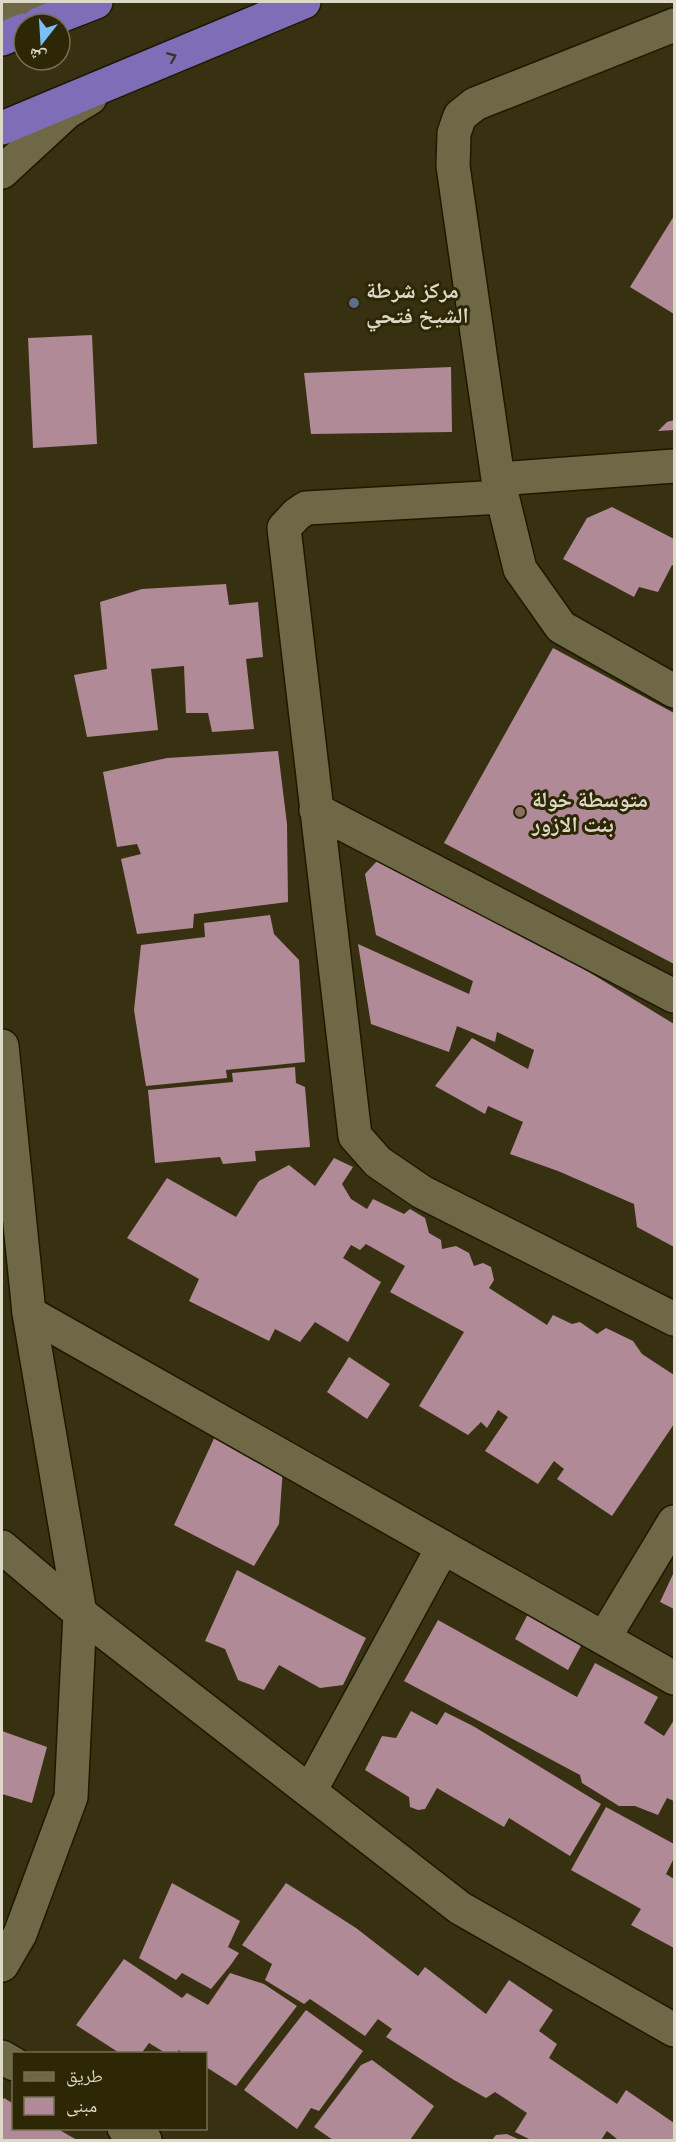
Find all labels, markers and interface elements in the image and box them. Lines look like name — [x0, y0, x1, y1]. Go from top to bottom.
north arrow — [12, 12, 72, 72]
text: ش — [27, 43, 49, 68]
one-way arrow — [166, 52, 177, 64]
place label: مركز شرطة الشيخ فتحي — [366, 276, 469, 332]
marker: مركز شرطة الشيخ فتحي — [347, 296, 361, 310]
place label: متوسطة خولة بنت الازور — [531, 785, 648, 838]
marker: متوسطة خولة بنت الازور — [513, 805, 527, 819]
legend — [12, 2052, 207, 2130]
text: طريق — [66, 2064, 103, 2087]
text: مبنى — [66, 2094, 97, 2117]

